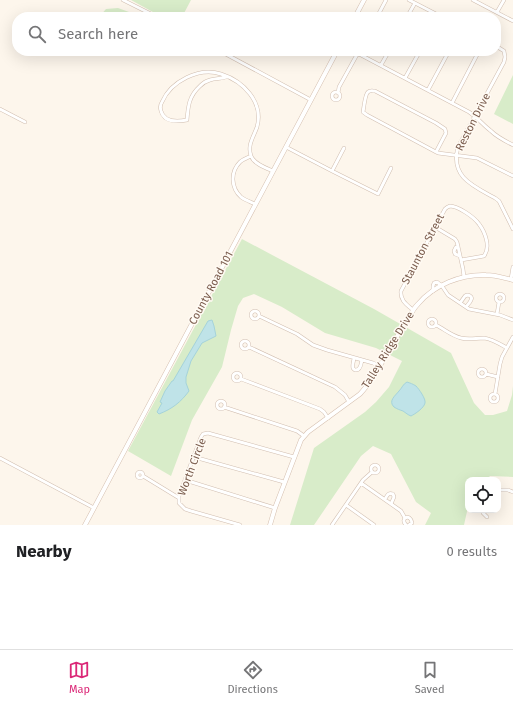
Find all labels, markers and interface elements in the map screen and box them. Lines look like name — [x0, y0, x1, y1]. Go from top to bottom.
search box — [12, 12, 501, 56]
icon: search — [26, 23, 48, 45]
text: Search here — [58, 25, 138, 43]
street label: Reston Drive — [453, 91, 493, 153]
street label: Staunton Street — [399, 211, 447, 287]
street label: County Road 101 — [186, 249, 236, 327]
street label: Talley Ridge Drive — [359, 309, 417, 391]
street label: Worth Circle — [175, 436, 209, 498]
map controls — [465, 477, 501, 513]
button: locate — [465, 477, 501, 513]
text: Nearby — [16, 541, 71, 562]
text: 0 results — [446, 544, 497, 559]
tab: Map — [68, 659, 90, 696]
tab: Directions — [227, 659, 278, 696]
tab: Saved — [415, 659, 445, 696]

